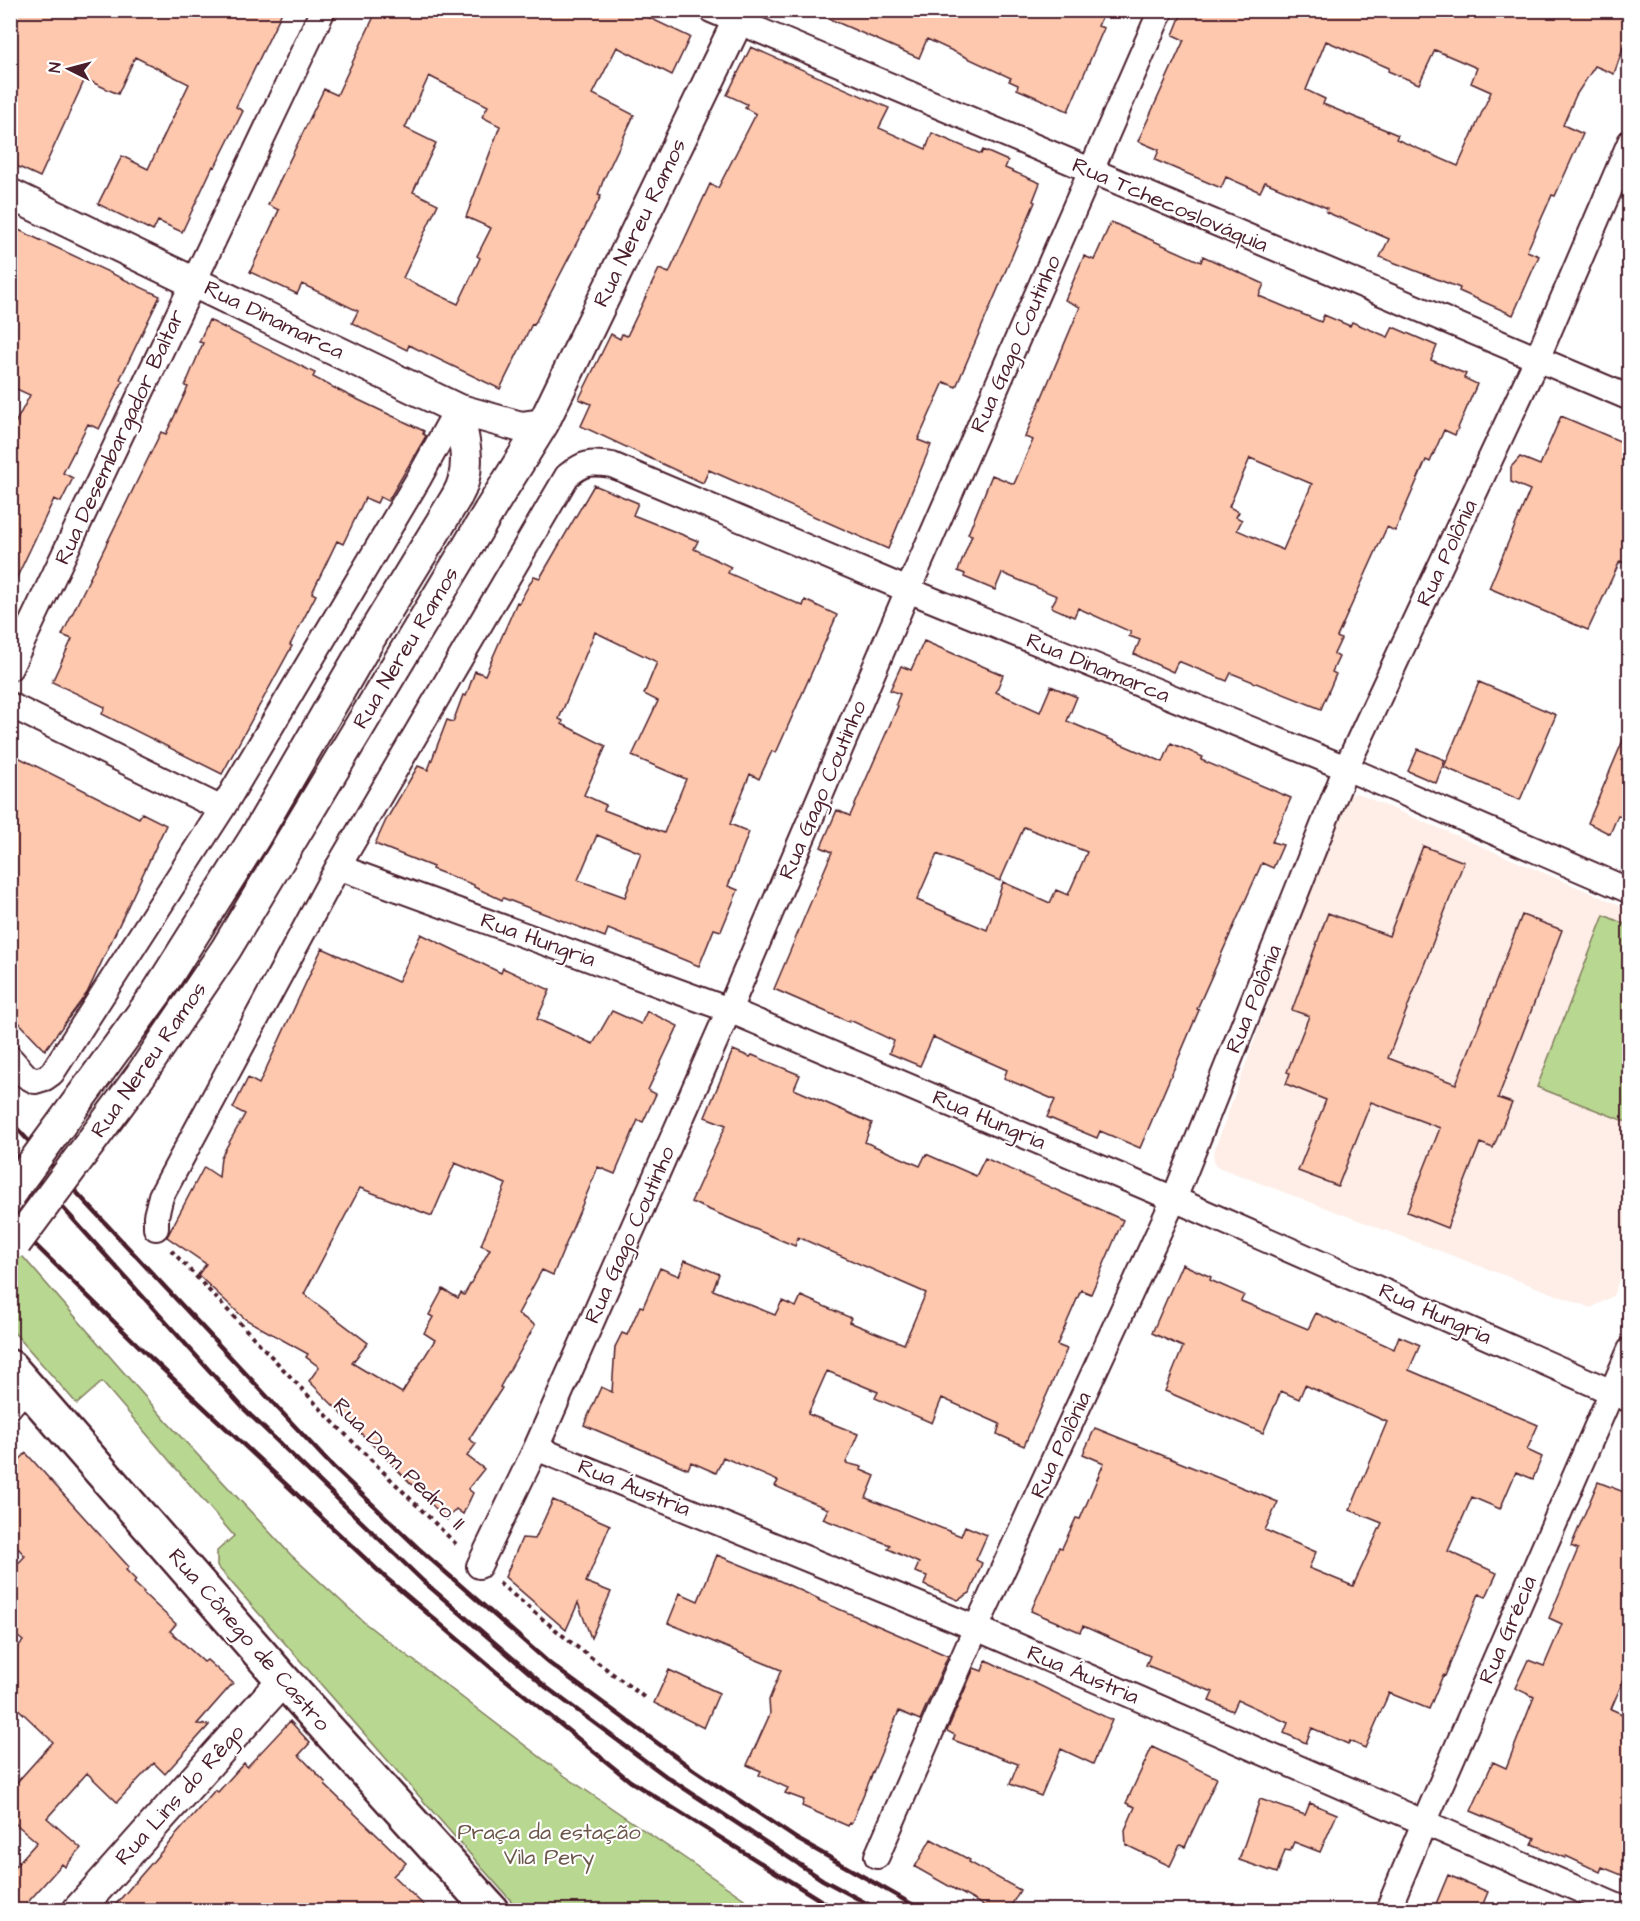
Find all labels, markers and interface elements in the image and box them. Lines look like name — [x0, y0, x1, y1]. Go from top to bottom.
north arrow — [39, 39, 99, 99]
text: N — [44, 61, 67, 74]
street label: Rua Nereu Ramos — [586, 134, 694, 312]
street label: Rua Tchecoslováquia — [1067, 150, 1273, 260]
street label: Rua Gago Coutinho — [963, 250, 1070, 438]
street label: Rua Dinamarca — [199, 273, 349, 367]
street label: Rua Desembargador Baltar — [47, 304, 194, 570]
street label: Rua Polônia — [1409, 495, 1485, 611]
street label: Rua Nereu Ramos — [345, 561, 467, 735]
street label: Rua Dinamarca — [1022, 625, 1174, 711]
street label: Rua Gago Coutinho — [771, 695, 876, 885]
street label: Rua Hungria — [476, 905, 600, 976]
street label: Rua Polônia — [1218, 940, 1290, 1058]
street label: Rua Nereu Ramos — [84, 976, 214, 1144]
street label: Rua Hungria — [927, 1082, 1050, 1159]
street label: Rua Gago Coutinho — [577, 1141, 684, 1329]
street label: Rua Hungria — [1373, 1275, 1496, 1354]
street label: Rua Polônia — [1023, 1387, 1099, 1503]
street label: Rua Dom Pedro II — [326, 1391, 472, 1537]
street label: Rua Áustria — [573, 1451, 695, 1525]
street label: Rua Cônego de Castro — [160, 1542, 338, 1739]
street label: Rua Grécia — [1471, 1571, 1545, 1689]
street label: Rua Áustria — [1022, 1638, 1144, 1712]
street label: Rua Lins do Rêgo — [108, 1717, 253, 1873]
park label: Praça da estação Vila Pery — [457, 1817, 641, 1874]

